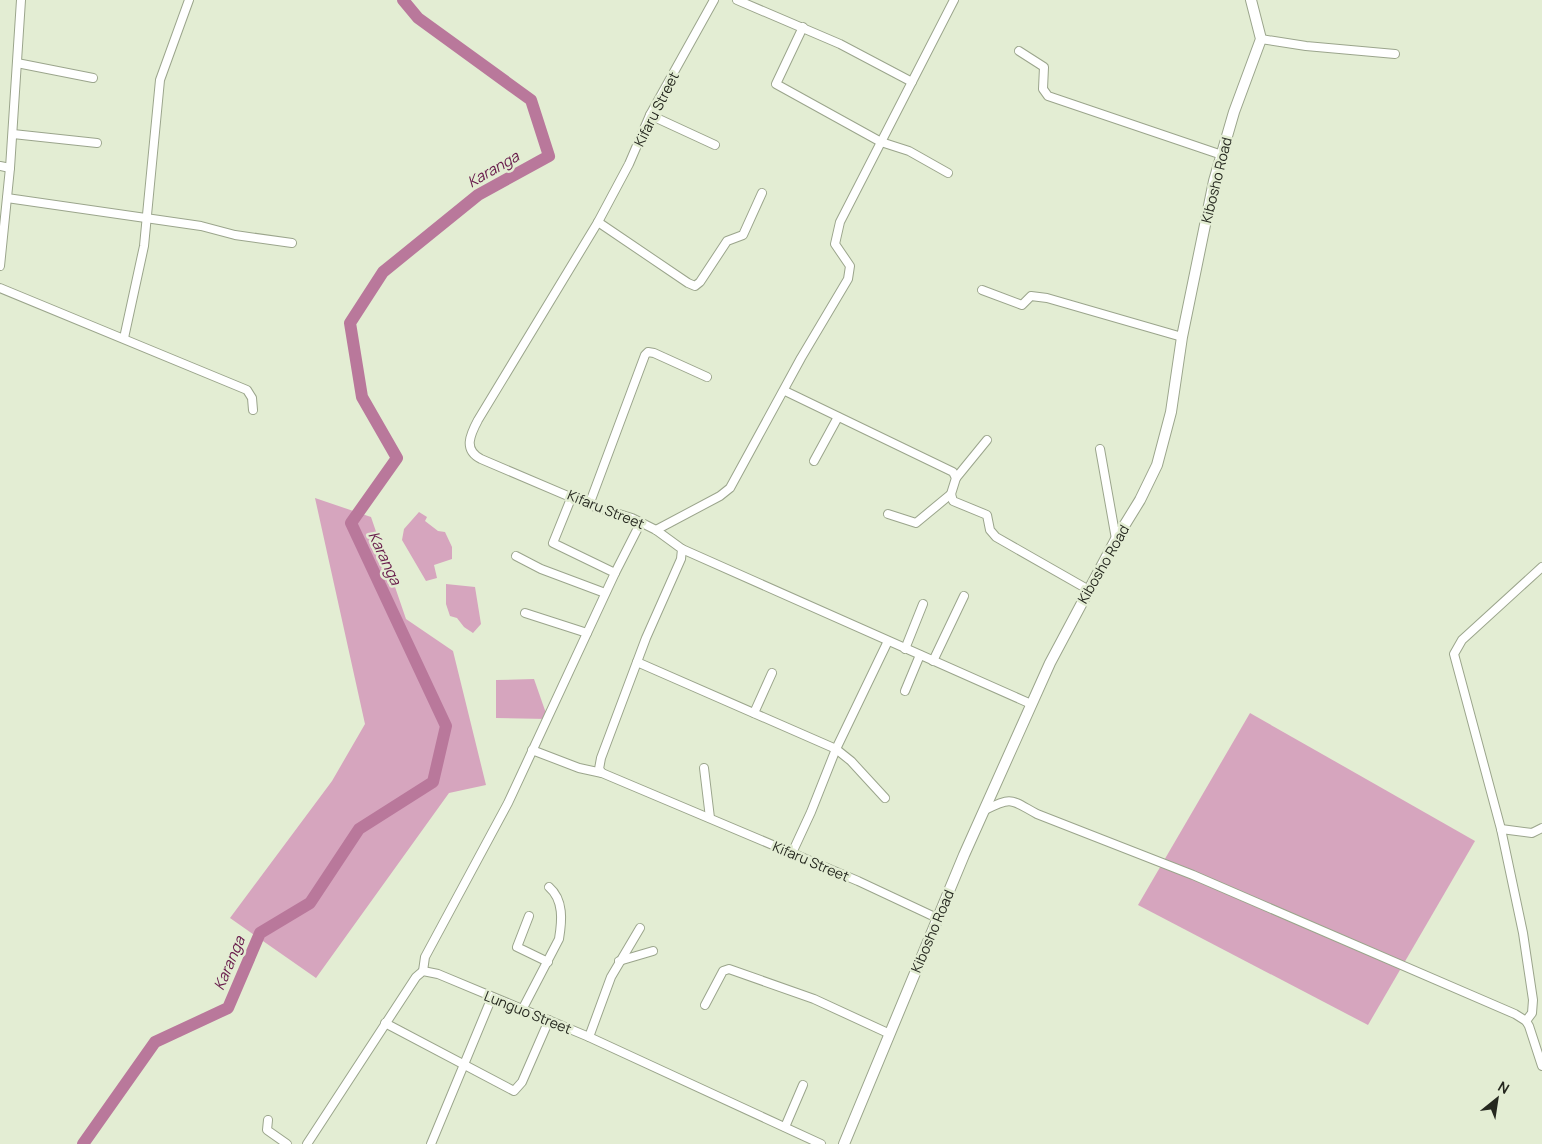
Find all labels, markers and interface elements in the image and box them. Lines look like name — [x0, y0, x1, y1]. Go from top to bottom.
street label: Kifaru Street — [629, 68, 683, 150]
street label: Kibosho Road — [1196, 135, 1236, 225]
water label: Karanga — [463, 145, 523, 192]
street label: Kifaru Street — [565, 485, 648, 533]
street label: Kibosho Road — [1073, 521, 1133, 607]
water label: Karanga — [363, 528, 407, 589]
street label: Kifaru Street — [770, 836, 853, 886]
street label: Kibosho Road — [906, 887, 958, 975]
water label: Karanga — [208, 932, 250, 993]
street label: Lunguo Street — [482, 986, 575, 1038]
north arrow — [1472, 1074, 1522, 1124]
text: N — [1495, 1077, 1513, 1098]

